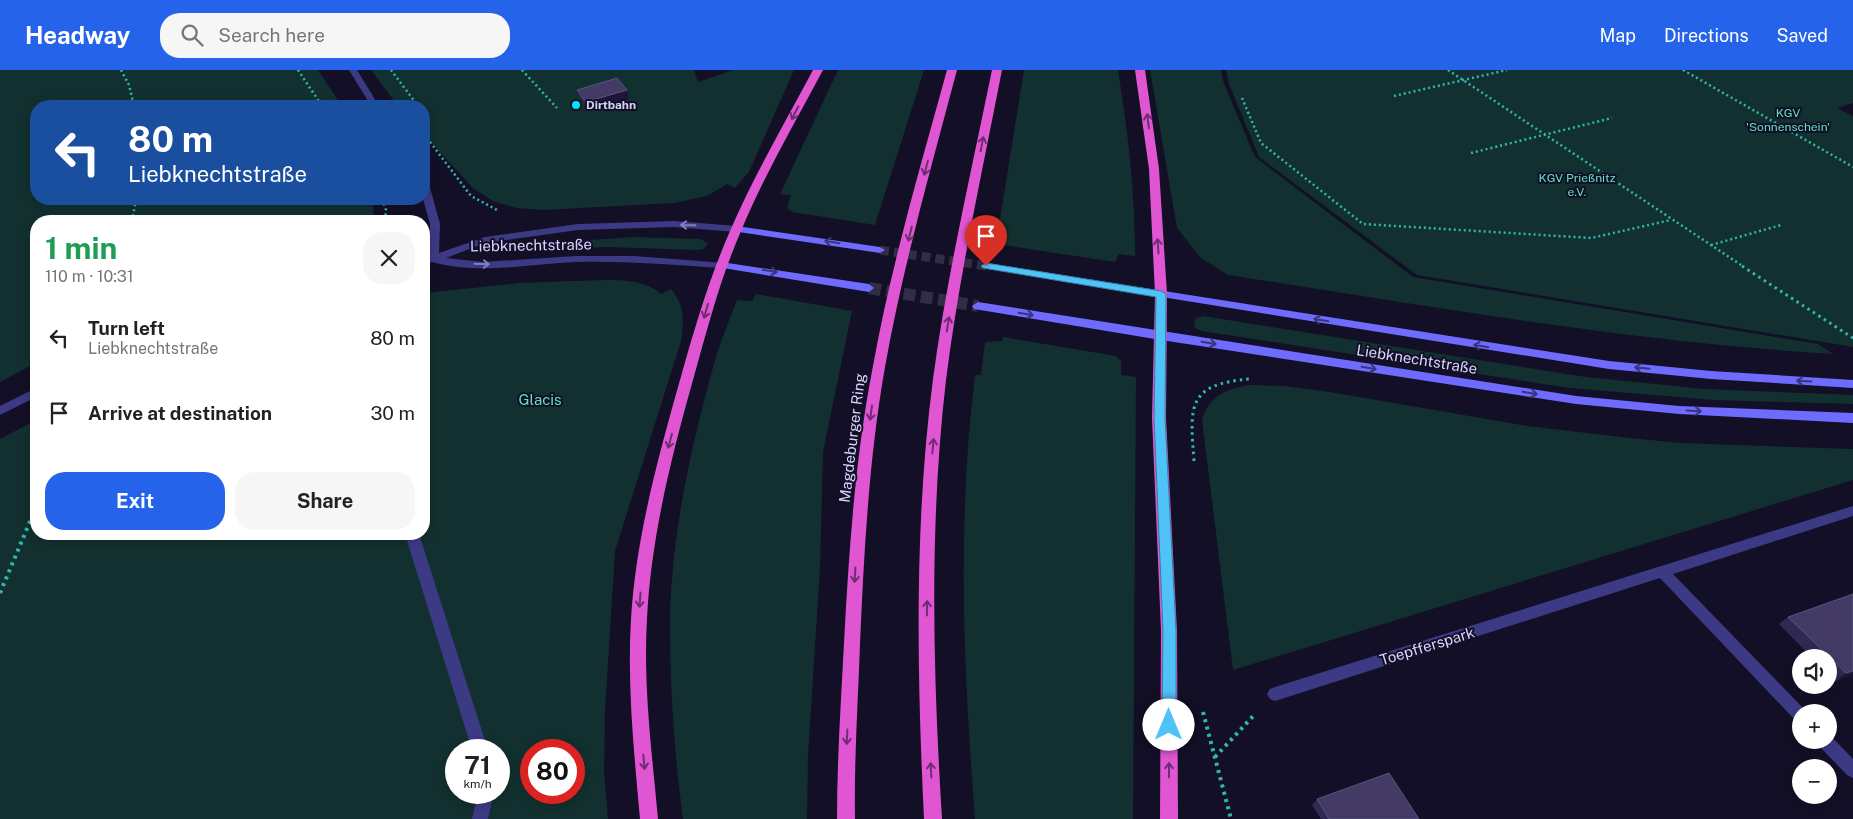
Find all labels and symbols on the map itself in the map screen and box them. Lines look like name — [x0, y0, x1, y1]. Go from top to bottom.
place label: Dirtbahn — [586, 98, 636, 112]
marker: Dirtbahn — [570, 99, 582, 111]
one-way arrow — [790, 106, 800, 121]
park label: KGV 'Sonnenschein' — [1746, 106, 1830, 134]
one-way arrow — [1143, 113, 1153, 129]
one-way arrow — [978, 136, 988, 152]
one-way arrow — [921, 160, 931, 176]
park label: KGV Prießnitz e.V. — [1538, 171, 1616, 199]
pin — [965, 215, 1007, 266]
one-way arrow — [680, 220, 696, 230]
one-way arrow — [904, 225, 914, 241]
street label: Liebknechtstraße — [470, 235, 592, 255]
one-way arrow — [824, 237, 840, 247]
one-way arrow — [1154, 238, 1163, 254]
one-way arrow — [474, 259, 490, 269]
one-way arrow — [761, 267, 777, 277]
one-way arrow — [700, 303, 710, 319]
one-way arrow — [1018, 309, 1034, 319]
one-way arrow — [1313, 314, 1329, 324]
one-way arrow — [944, 316, 954, 332]
one-way arrow — [1200, 339, 1216, 349]
one-way arrow — [1474, 340, 1490, 350]
street label: Liebknechtstraße — [1355, 341, 1479, 377]
one-way arrow — [1361, 363, 1377, 373]
one-way arrow — [1635, 363, 1651, 373]
street label: Magdeburger Ring — [836, 372, 868, 504]
one-way arrow — [1797, 376, 1813, 385]
one-way arrow — [1522, 388, 1538, 398]
park label: Glacis — [518, 391, 562, 408]
one-way arrow — [866, 405, 876, 421]
one-way arrow — [1686, 407, 1702, 416]
one-way arrow — [665, 432, 675, 448]
one-way arrow — [928, 438, 938, 454]
one-way arrow — [850, 566, 860, 582]
one-way arrow — [636, 592, 645, 608]
one-way arrow — [922, 600, 932, 616]
street label: Toepfferspark — [1378, 624, 1476, 668]
position arrow — [1142, 698, 1194, 750]
one-way arrow — [843, 729, 852, 745]
speed limit sign: 80 — [520, 739, 585, 804]
one-way arrow — [639, 754, 648, 770]
one-way arrow — [926, 763, 935, 779]
one-way arrow — [1164, 763, 1174, 779]

